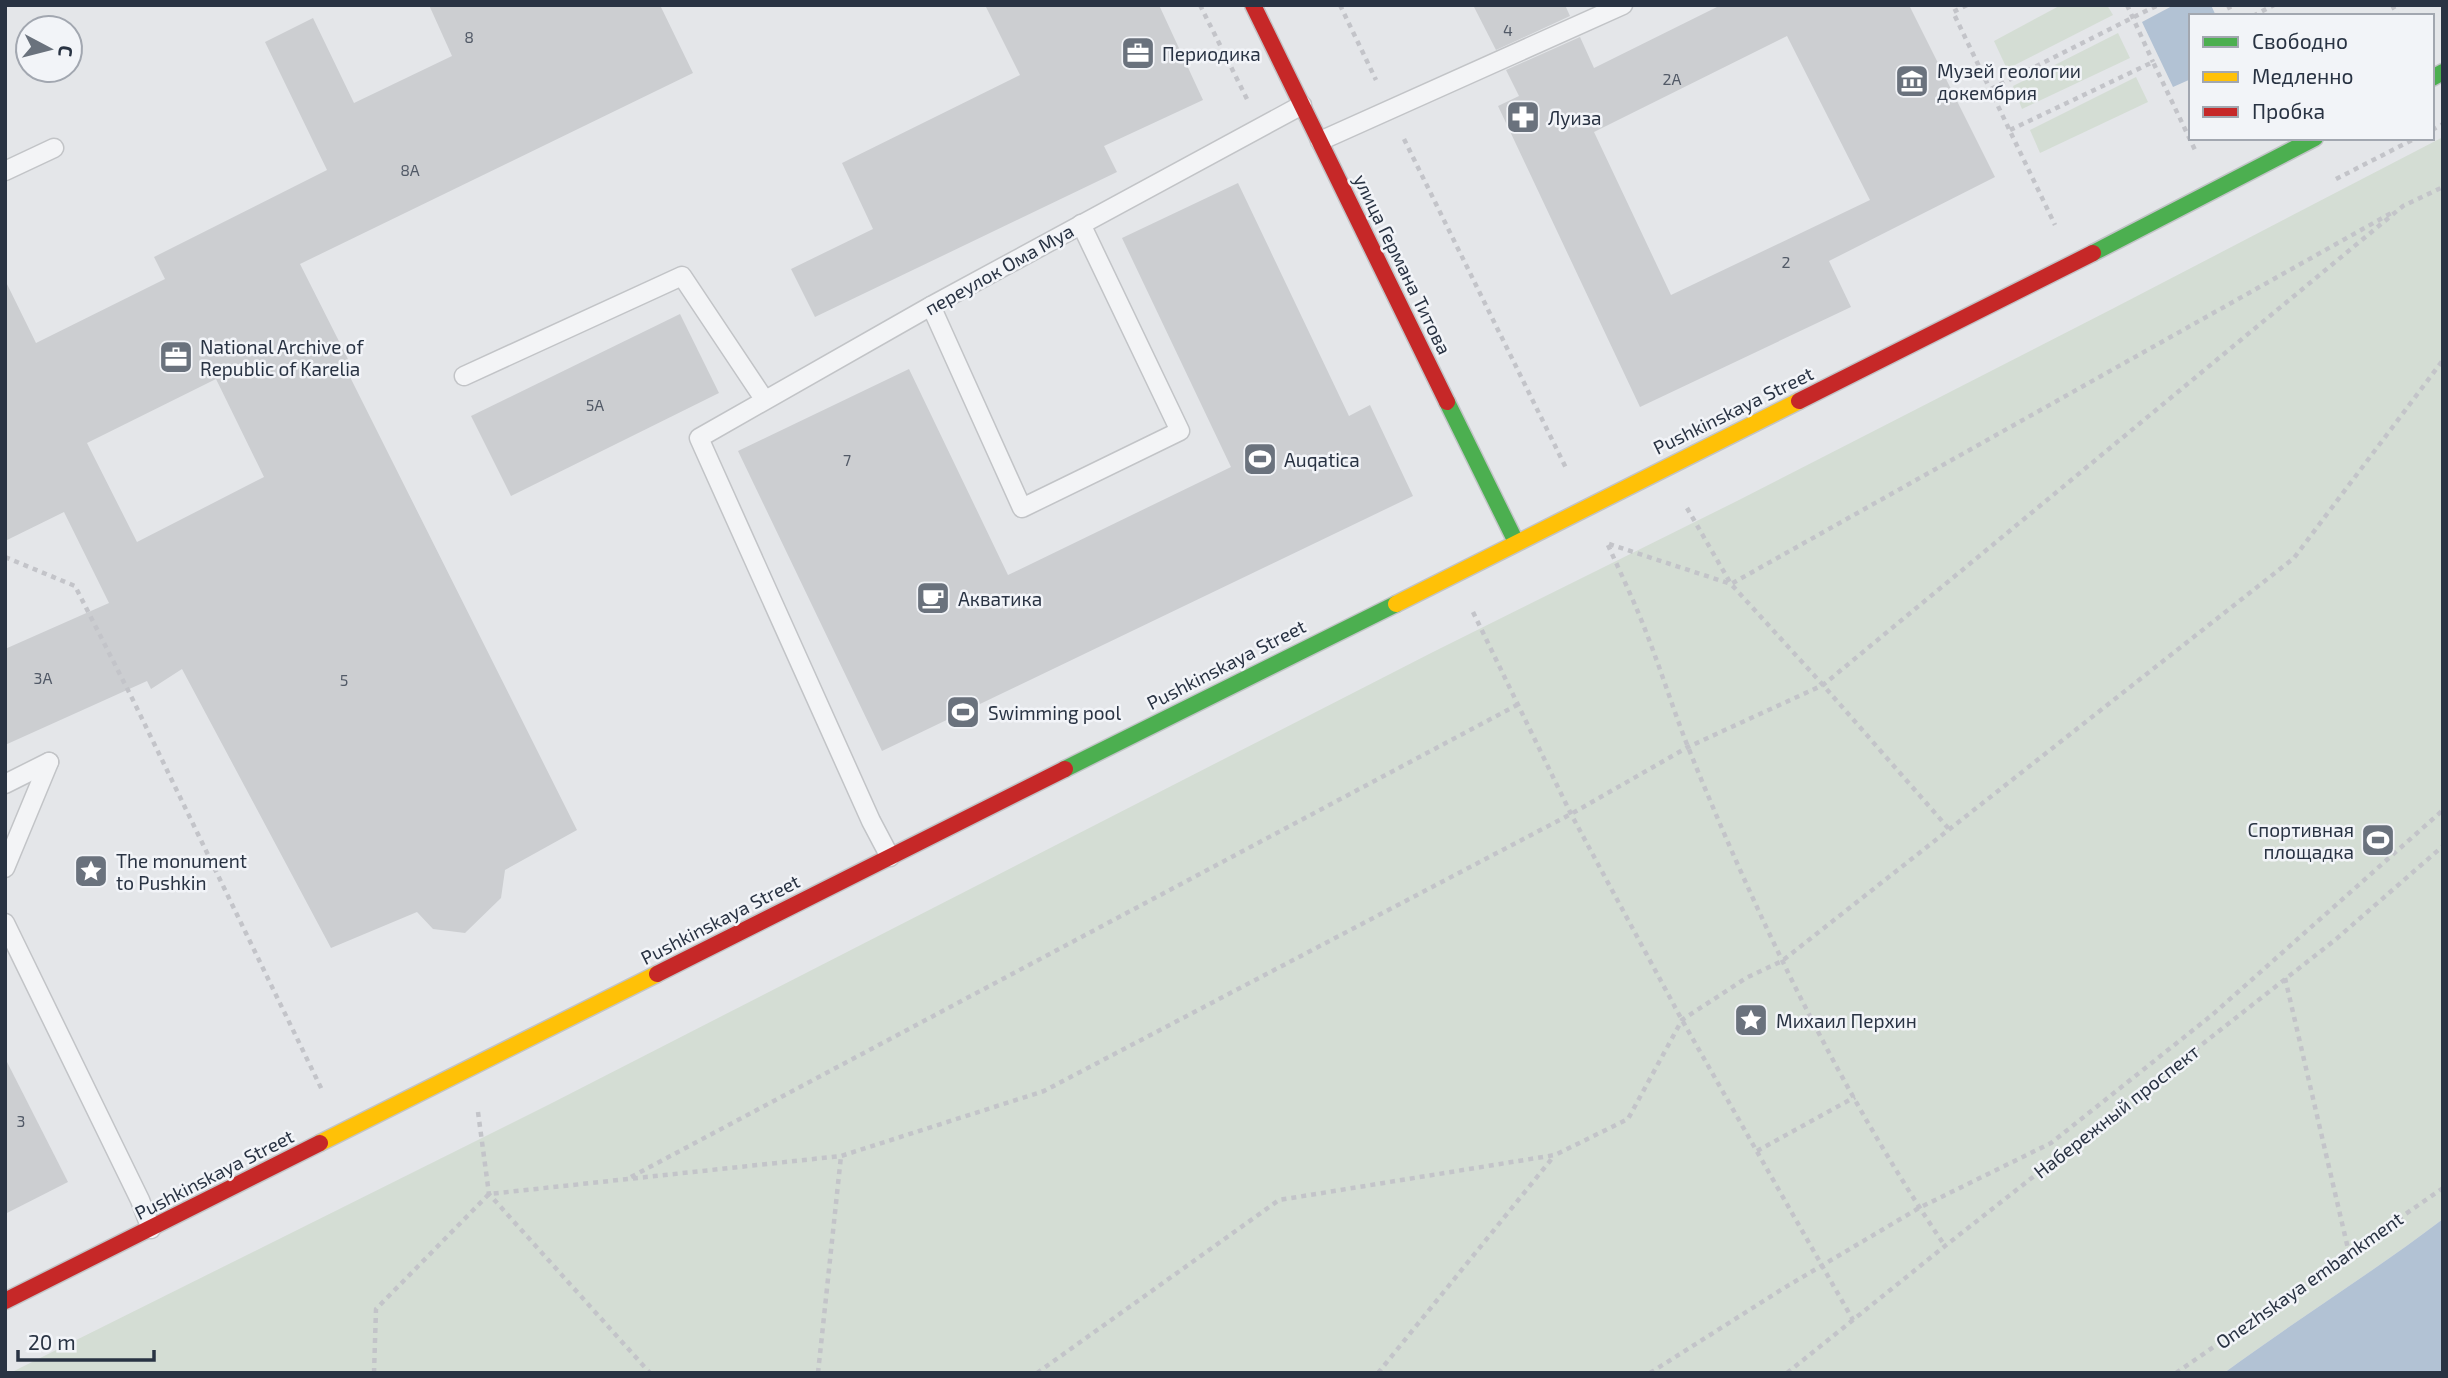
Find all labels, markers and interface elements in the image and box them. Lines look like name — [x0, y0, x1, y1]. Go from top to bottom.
north arrow — [14, 14, 84, 84]
legend — [2189, 14, 2434, 140]
house number: 4 — [1503, 20, 1513, 39]
house number: 8 — [464, 27, 474, 46]
text: Свободно — [2252, 28, 2348, 53]
office icon: Периодика — [1119, 34, 1157, 72]
place label: Периодика — [1162, 42, 1261, 65]
text: С — [54, 44, 78, 58]
place label: Музей геологии докембрия — [1937, 59, 2081, 104]
museum icon: Музей геологии докембрия — [1893, 62, 1931, 100]
text: Медленно — [2252, 63, 2354, 88]
house number: 2А — [1663, 69, 1682, 88]
pharmacy icon: Луиза — [1504, 98, 1542, 136]
text: Пробка — [2252, 98, 2325, 123]
place label: Луиза — [1548, 106, 1602, 130]
house number: 8А — [400, 160, 420, 179]
street label: улица Германа Титова — [1348, 170, 1457, 358]
street label: переулок Ома Муа — [921, 219, 1078, 320]
house number: 2 — [1782, 252, 1791, 271]
place label: National Archive of Republic of Karelia — [200, 335, 364, 380]
office icon: National Archive of Republic of Karelia — [157, 338, 195, 376]
street label: Pushkinskaya Street — [1649, 361, 1817, 459]
house number: 5А — [586, 395, 604, 414]
sports icon: Auqatica — [1241, 440, 1279, 478]
place label: Auqatica — [1284, 448, 1360, 471]
house number: 7 — [843, 450, 851, 469]
cafe icon: Акватика — [914, 579, 952, 617]
place label: Акватика — [958, 587, 1042, 610]
street label: Pushkinskaya Street — [1143, 614, 1309, 714]
house number: 3А — [34, 668, 52, 687]
house number: 5 — [340, 670, 348, 689]
sports icon: Swimming pool — [944, 693, 982, 731]
place label: Swimming pool — [988, 701, 1121, 724]
place label: Спортивная площадка — [2247, 818, 2354, 863]
sports icon: Спортивная площадка — [2359, 821, 2397, 859]
place label: The monument to Pushkin — [116, 849, 247, 894]
place icon: The monument to Pushkin — [72, 852, 110, 890]
street label: Pushkinskaya Street — [637, 869, 803, 969]
place icon: Михаил Перхин — [1732, 1001, 1770, 1039]
place label: Михаил Перхин — [1776, 1009, 1917, 1032]
street label: Набережный проспект — [2029, 1039, 2203, 1183]
house number: 3 — [17, 1111, 25, 1130]
street label: Pushkinskaya Street — [131, 1124, 297, 1224]
street label: Onezhskaya embankment — [2211, 1207, 2407, 1353]
scale bar — [18, 1318, 154, 1362]
text: 20 m — [28, 1329, 76, 1354]

